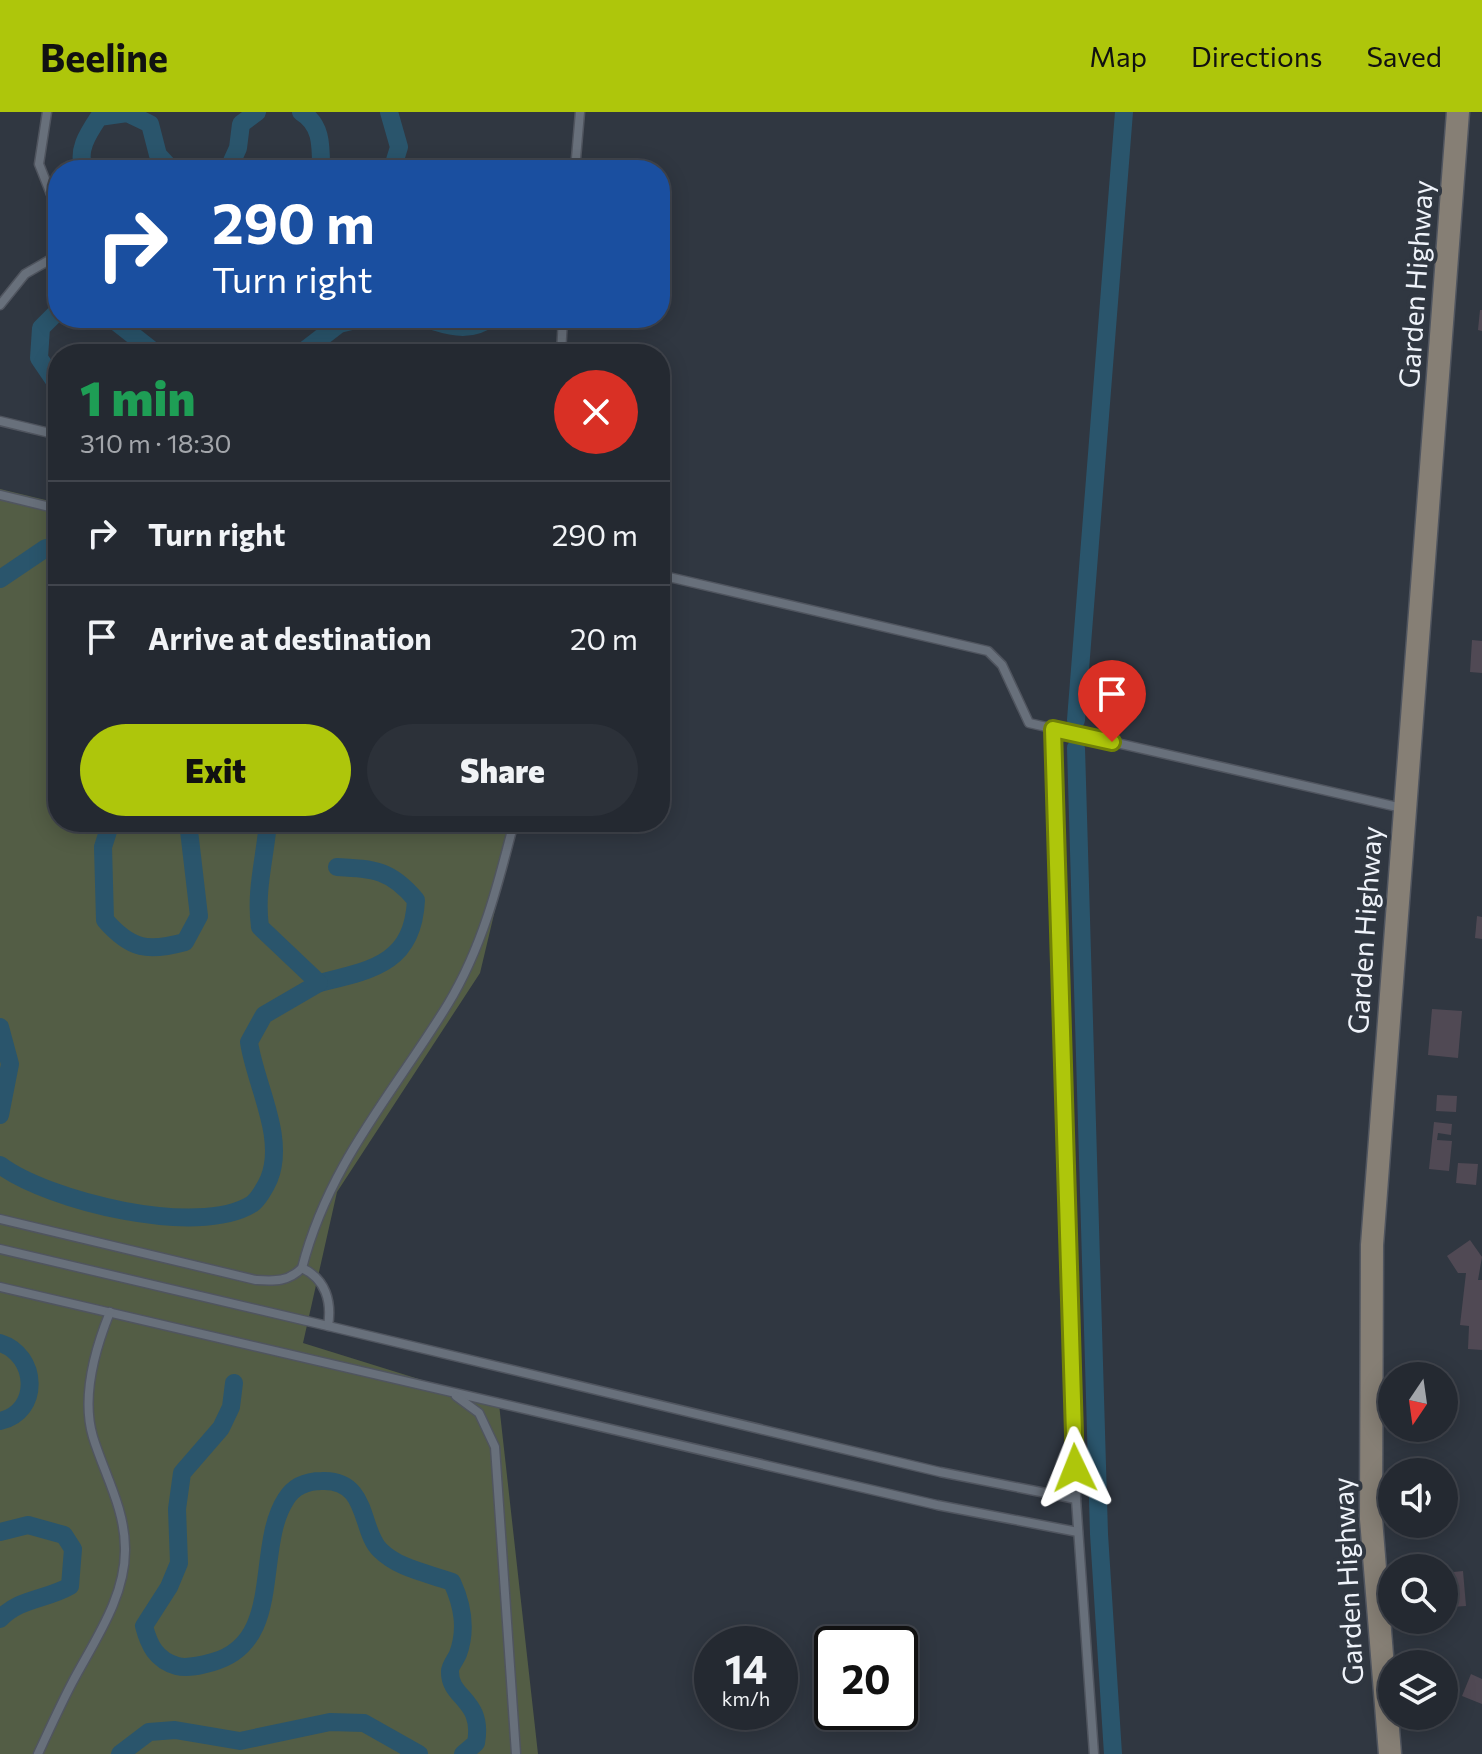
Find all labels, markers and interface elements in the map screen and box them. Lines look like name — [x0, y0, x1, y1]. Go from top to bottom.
text: Beeline — [40, 33, 168, 80]
text: Map — [1089, 39, 1147, 73]
text: Directions — [1191, 39, 1322, 73]
text: Saved — [1366, 39, 1442, 73]
street label: Garden Highway — [1391, 179, 1439, 389]
text: 290 m — [212, 187, 375, 256]
icon: right — [80, 192, 184, 296]
text: Turn right — [212, 256, 373, 300]
text: 1 min — [80, 367, 195, 426]
button: close — [554, 370, 638, 454]
text: 310 m · 18:30 — [80, 427, 232, 458]
icon: right — [80, 511, 124, 555]
text: Turn right — [148, 515, 285, 552]
text: 290 m — [552, 515, 638, 552]
icon: arrive — [80, 615, 124, 659]
text: Arrive at destination — [148, 619, 432, 656]
text: 20 m — [570, 619, 638, 656]
pin — [1078, 660, 1146, 742]
icon: arrive — [1090, 672, 1134, 716]
button: Exit — [80, 724, 351, 816]
button: Share — [367, 724, 638, 816]
street label: Garden Highway — [1340, 825, 1388, 1035]
north arrow — [1378, 1362, 1458, 1442]
map controls — [1378, 1362, 1458, 1730]
position arrow — [1033, 1426, 1117, 1510]
button: sound — [1378, 1458, 1458, 1538]
street label: Garden Highway — [1325, 1476, 1369, 1686]
button: search — [1378, 1554, 1458, 1634]
speed limit sign: 20 — [814, 1626, 918, 1730]
text: 14 — [725, 1643, 767, 1692]
button: layers — [1378, 1650, 1458, 1730]
text: km/h — [722, 1686, 770, 1710]

